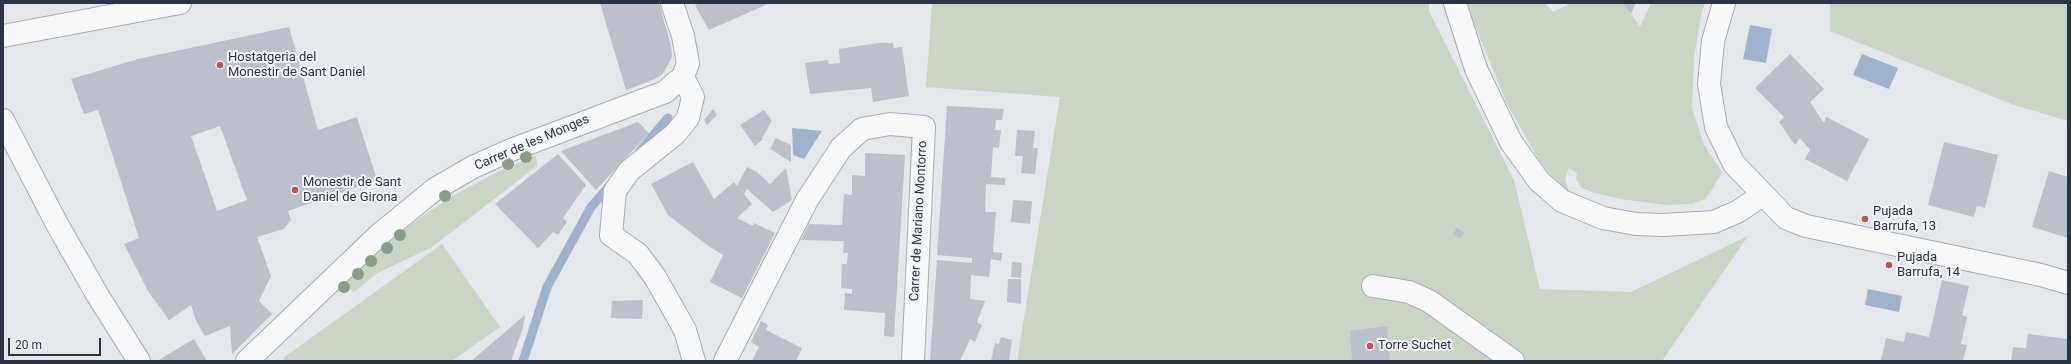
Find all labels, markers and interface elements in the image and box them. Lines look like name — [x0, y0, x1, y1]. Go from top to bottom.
place label: Hostatgeria del Monestir de Sant Daniel — [228, 50, 365, 81]
marker: Hostatgeria del Monestir de Sant Daniel — [215, 60, 225, 70]
street label: Carrer de les Monges — [472, 112, 592, 174]
street label: Carrer de Mariano Montorro — [907, 140, 931, 302]
place label: Monestir de Sant Daniel de Girona — [303, 175, 401, 206]
marker: Monestir de Sant Daniel de Girona — [290, 185, 300, 195]
place label: Pujada Barrufa, 13 — [1873, 204, 1936, 235]
marker: Pujada Barrufa, 13 — [1860, 214, 1870, 224]
place label: Pujada Barrufa, 14 — [1897, 250, 1960, 281]
marker: Pujada Barrufa, 14 — [1884, 260, 1894, 270]
scale bar — [10, 330, 103, 356]
text: 20 m — [15, 338, 42, 352]
place label: Torre Suchet — [1378, 338, 1451, 354]
marker: Torre Suchet — [1365, 341, 1375, 351]

